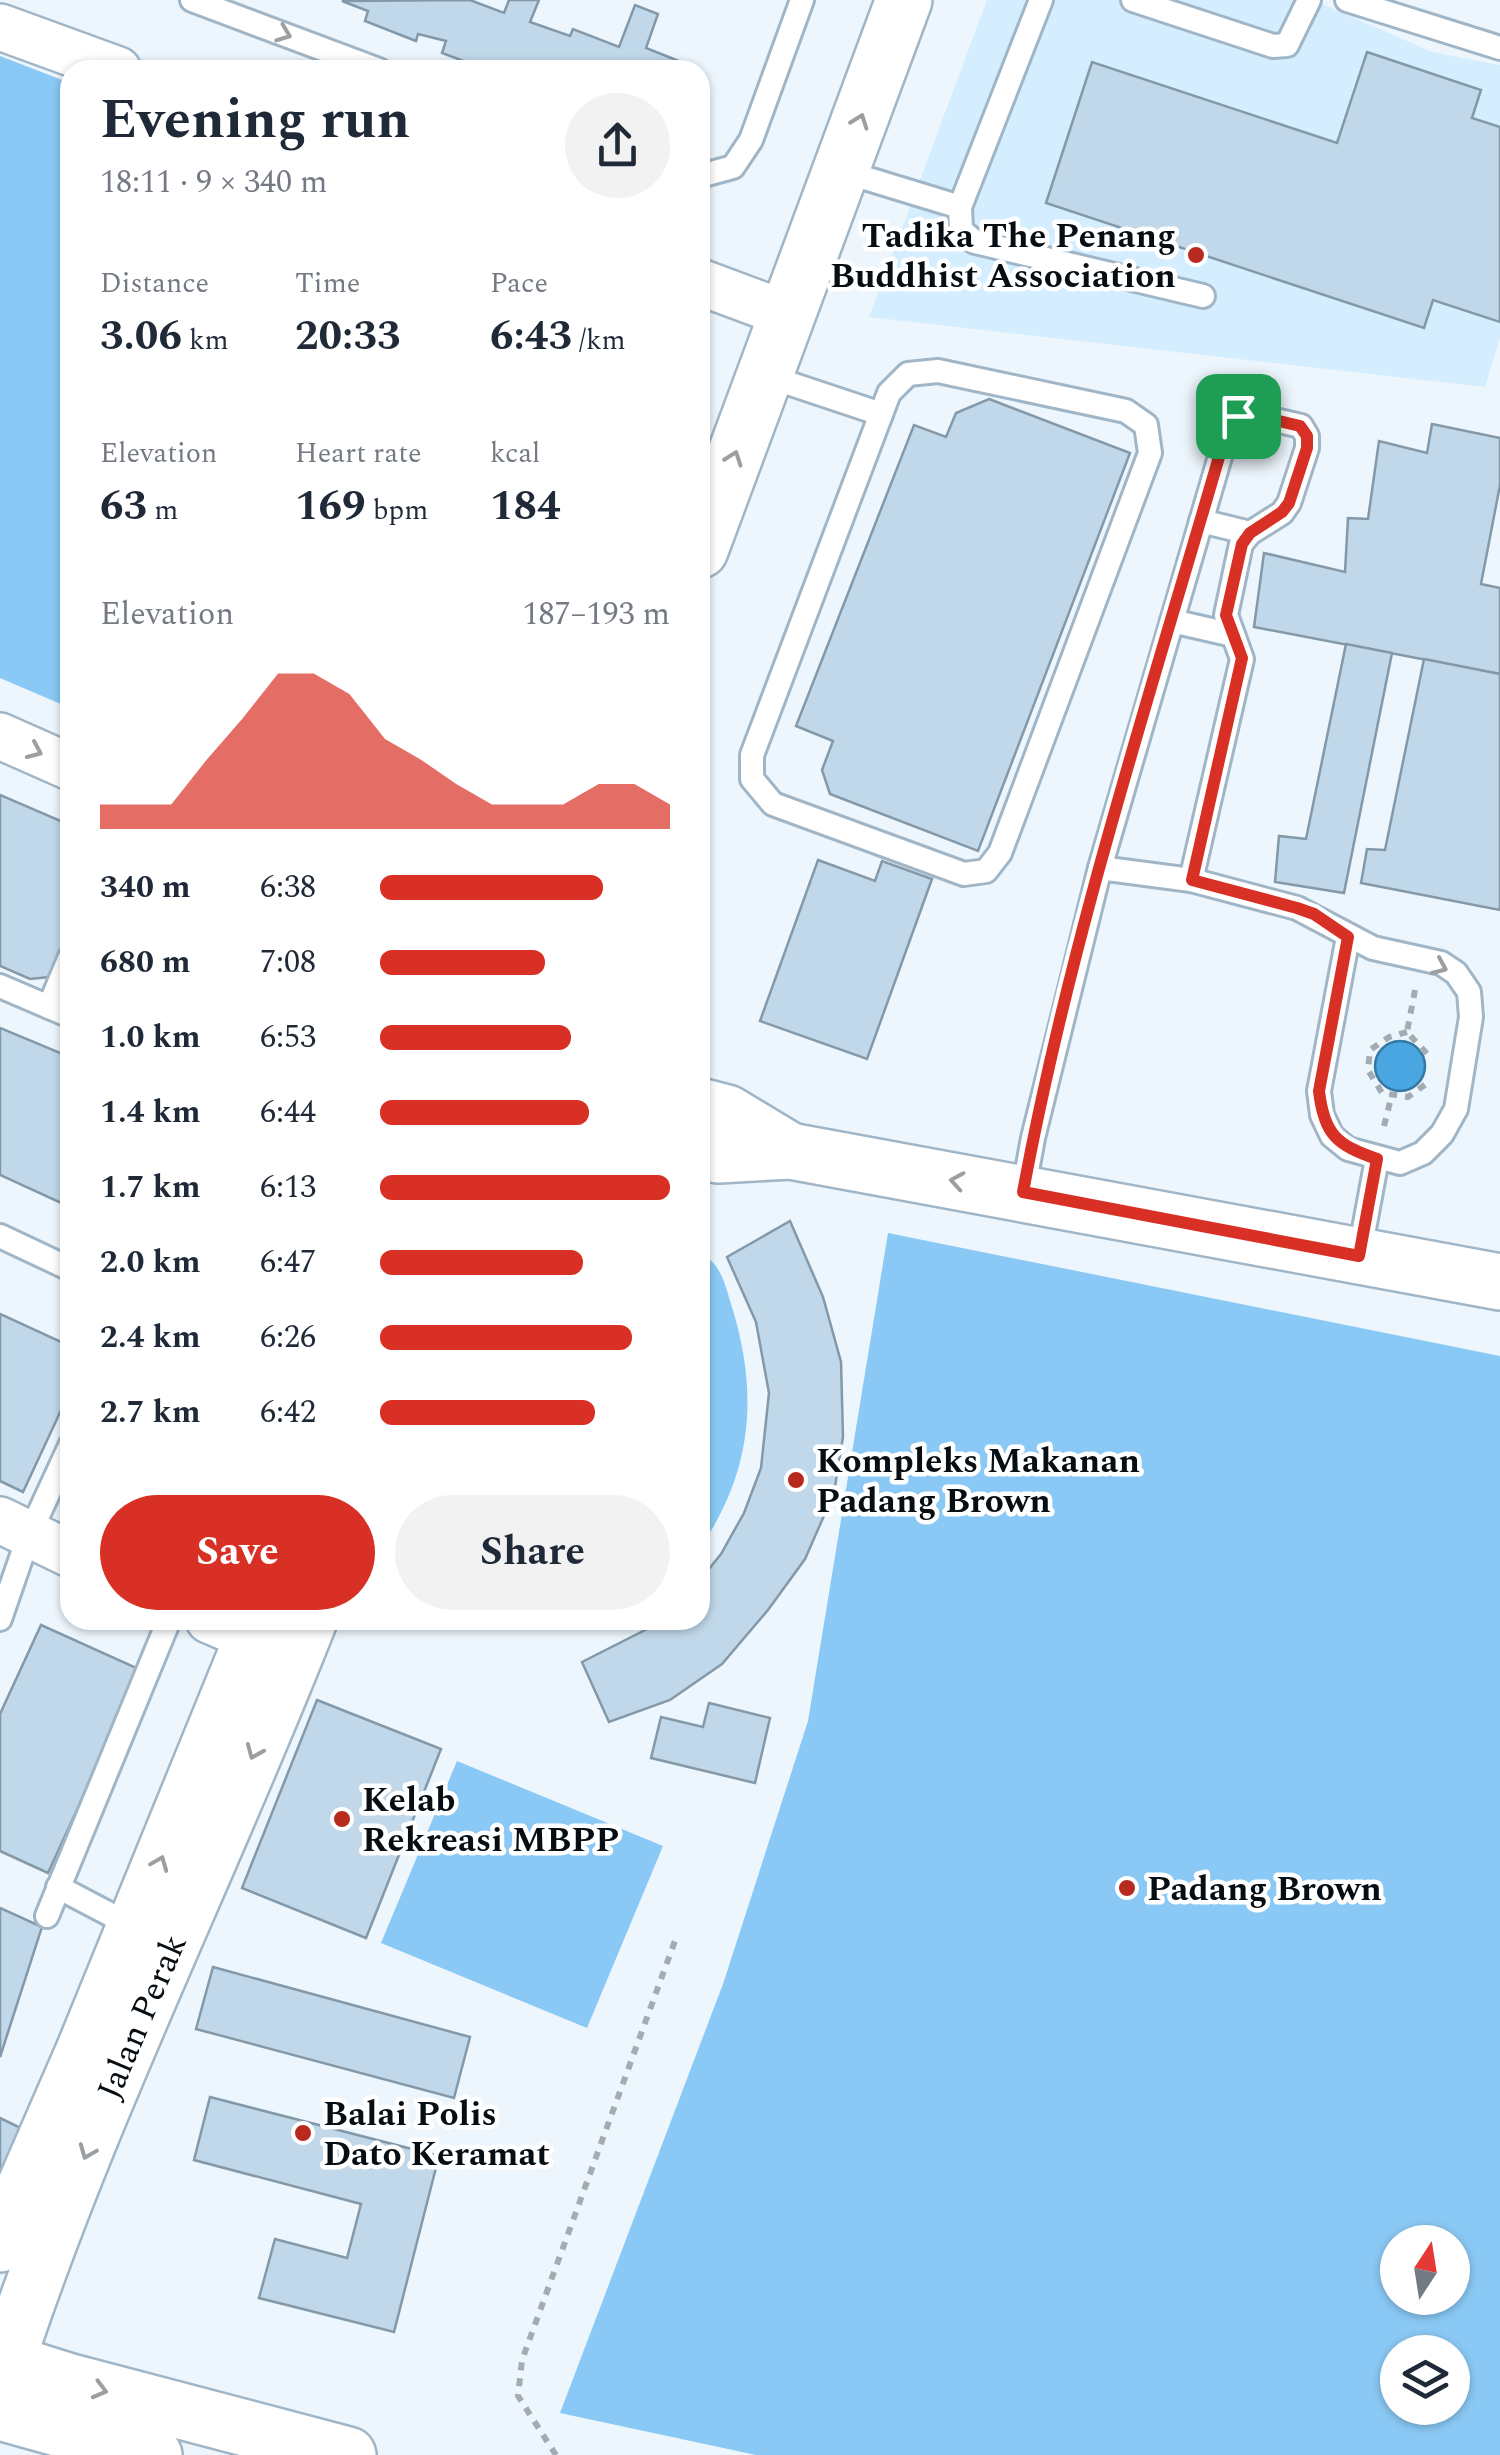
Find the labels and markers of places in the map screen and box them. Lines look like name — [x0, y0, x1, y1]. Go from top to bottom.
place label: Tadika The Penang Buddhist Association — [830, 210, 1176, 303]
marker: Tadika The Penang Buddhist Association — [1185, 244, 1207, 266]
pin — [1196, 374, 1281, 459]
place label: Kompleks Makanan Padang Brown — [816, 1435, 1140, 1528]
marker: Kompleks Makanan Padang Brown — [785, 1469, 807, 1491]
place label: Kelab Rekreasi MBPP — [362, 1774, 619, 1867]
marker: Kelab Rekreasi MBPP — [331, 1808, 353, 1830]
place label: Padang Brown — [1147, 1863, 1382, 1916]
marker: Padang Brown — [1116, 1877, 1138, 1899]
place label: Balai Polis Dato Keramat — [323, 2088, 550, 2181]
marker: Balai Polis Dato Keramat — [292, 2122, 314, 2144]

